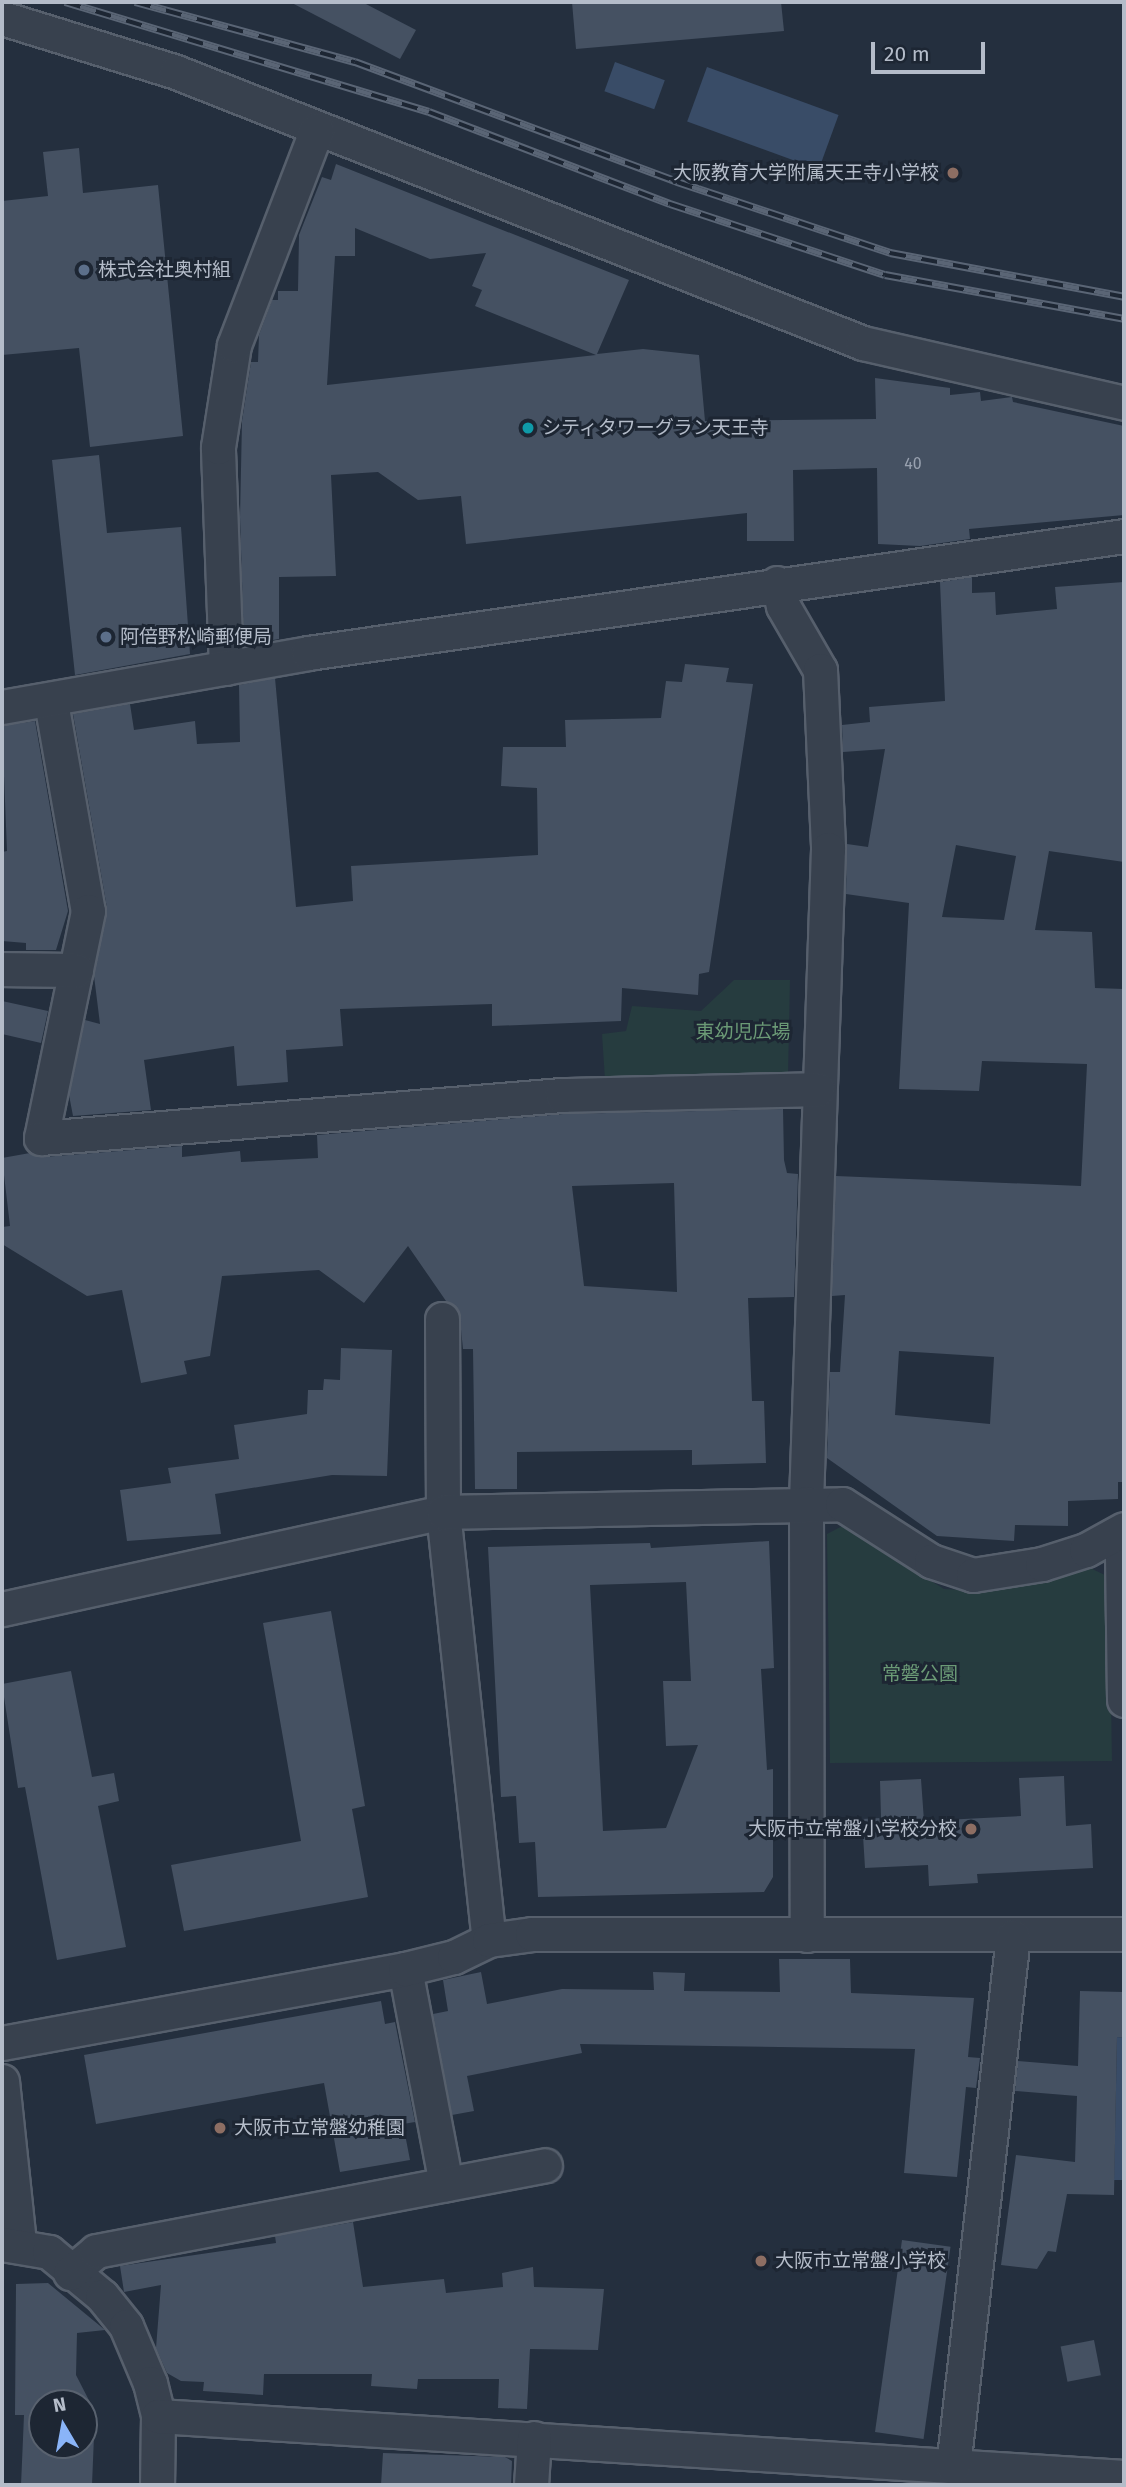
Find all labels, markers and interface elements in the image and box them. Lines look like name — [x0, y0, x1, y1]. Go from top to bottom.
scale bar — [874, 28, 988, 72]
text: 20 m — [884, 41, 930, 67]
place label: 大阪教育大学附属天王寺小学校 — [673, 162, 939, 184]
marker: 大阪教育大学附属天王寺小学校 — [945, 165, 961, 181]
place label: 株式会社奥村組 — [98, 259, 231, 281]
marker: 株式会社奥村組 — [76, 262, 92, 278]
place label: シティタワーグラン天王寺 — [542, 417, 770, 439]
marker: シティタワーグラン天王寺 — [520, 420, 536, 436]
house number: 40 — [904, 454, 922, 474]
place label: 阿倍野松崎郵便局 — [120, 626, 272, 648]
marker: 阿倍野松崎郵便局 — [98, 629, 114, 645]
park label: 東幼児広場 — [696, 1021, 790, 1043]
park label: 常磐公園 — [882, 1663, 958, 1685]
place label: 大阪市立常盤小学校分校 — [748, 1818, 957, 1840]
marker: 大阪市立常盤小学校分校 — [963, 1821, 979, 1837]
place label: 大阪市立常盤幼稚園 — [234, 2117, 405, 2139]
marker: 大阪市立常盤幼稚園 — [212, 2120, 228, 2136]
place label: 大阪市立常盤小学校 — [775, 2250, 946, 2272]
marker: 大阪市立常盤小学校 — [753, 2253, 769, 2269]
north arrow — [28, 2389, 98, 2459]
text: N — [51, 2392, 68, 2417]

